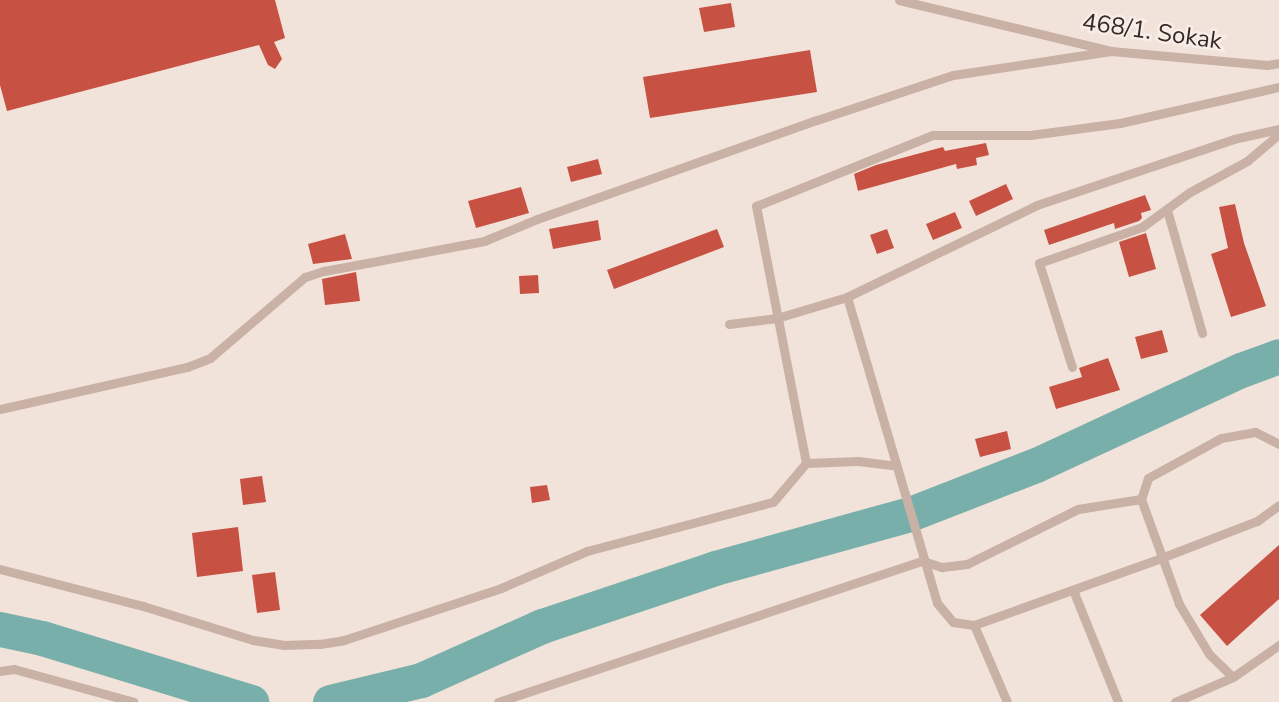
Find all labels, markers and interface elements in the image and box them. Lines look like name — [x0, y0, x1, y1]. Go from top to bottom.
street label: 468/1. Sokak — [1080, 8, 1224, 56]

